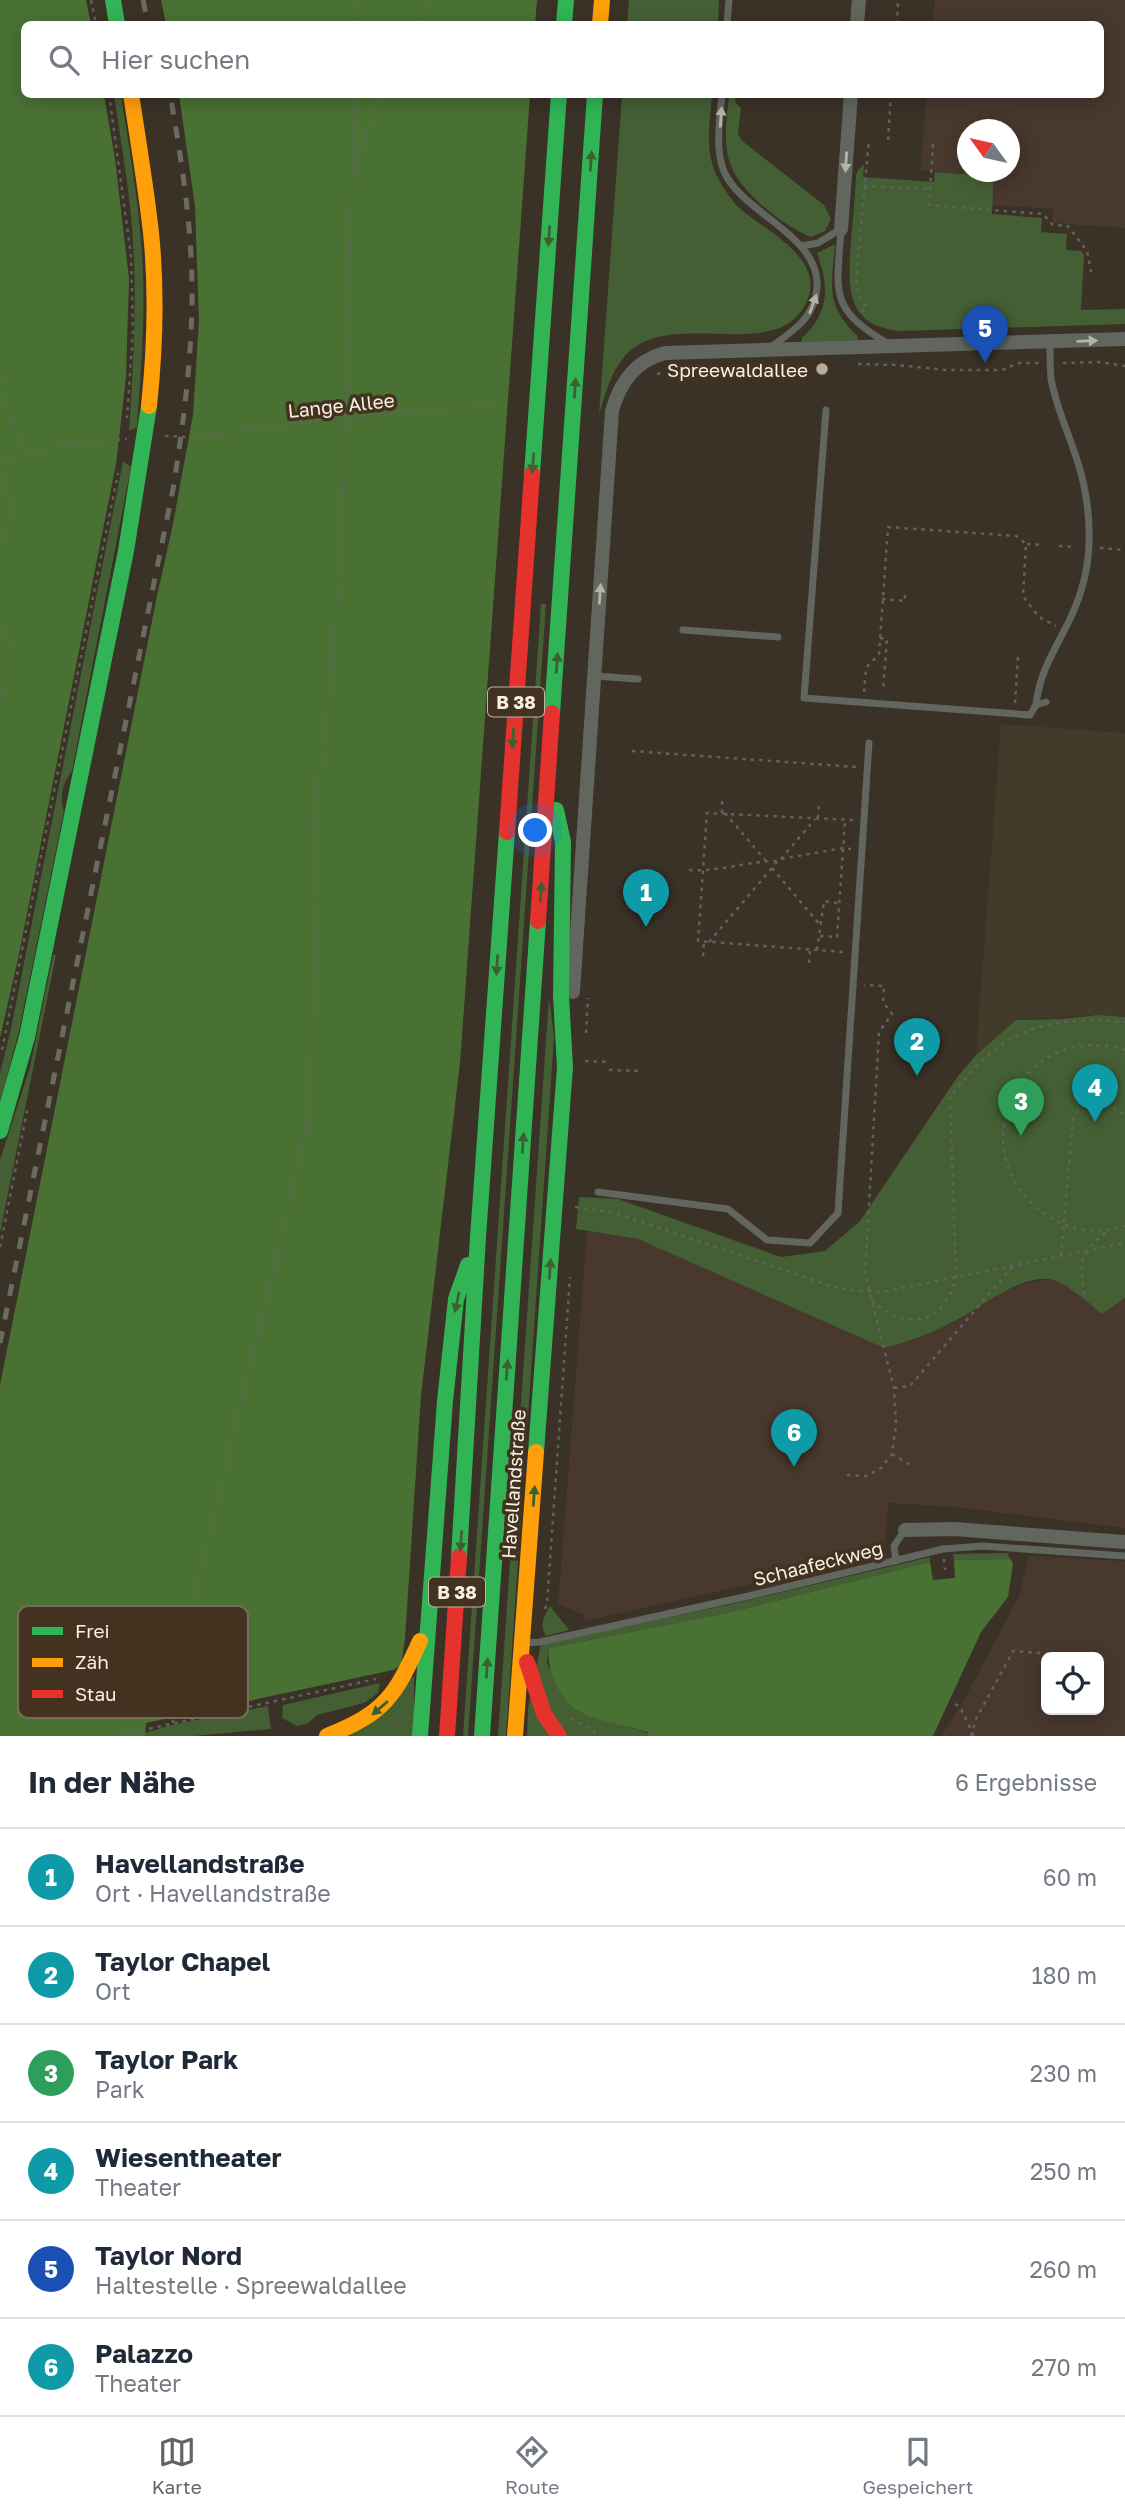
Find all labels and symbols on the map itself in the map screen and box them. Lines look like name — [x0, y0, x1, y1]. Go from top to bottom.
one-way arrow — [715, 105, 726, 127]
north arrow — [957, 119, 1020, 182]
one-way arrow — [585, 149, 596, 171]
one-way arrow — [841, 151, 852, 173]
one-way arrow — [543, 225, 554, 247]
one-way arrow — [808, 293, 819, 314]
pin: 5 — [962, 305, 1008, 363]
one-way arrow — [1077, 335, 1099, 346]
place label: Spreewaldallee — [667, 358, 808, 381]
marker: Spreewaldallee — [814, 361, 830, 377]
one-way arrow — [570, 376, 581, 398]
street label: Lange Allee — [286, 388, 396, 422]
one-way arrow — [527, 452, 538, 474]
one-way arrow — [595, 583, 606, 605]
one-way arrow — [552, 652, 563, 674]
road number: B 38 — [488, 688, 544, 716]
one-way arrow — [507, 728, 518, 750]
your location — [518, 813, 552, 847]
pin: 1 — [623, 869, 669, 927]
one-way arrow — [536, 880, 547, 902]
one-way arrow — [491, 955, 502, 977]
pin: 2 — [894, 1018, 940, 1076]
pin: 4 — [1072, 1064, 1118, 1122]
pin: 3 — [998, 1078, 1044, 1136]
one-way arrow — [518, 1132, 529, 1154]
one-way arrow — [545, 1258, 556, 1280]
one-way arrow — [451, 1291, 462, 1313]
one-way arrow — [502, 1359, 513, 1381]
street label: Havellandstraße — [496, 1408, 530, 1560]
pin: 6 — [771, 1409, 817, 1467]
one-way arrow — [528, 1485, 539, 1507]
one-way arrow — [455, 1531, 466, 1553]
street label: Schaafeckweg — [751, 1536, 885, 1590]
road number: B 38 — [429, 1577, 485, 1606]
legend — [18, 1606, 248, 1718]
text: Frei — [75, 1619, 110, 1642]
text: Zäh — [75, 1650, 109, 1673]
one-way arrow — [482, 1657, 493, 1679]
text: Stau — [75, 1682, 117, 1705]
one-way arrow — [371, 1700, 389, 1716]

